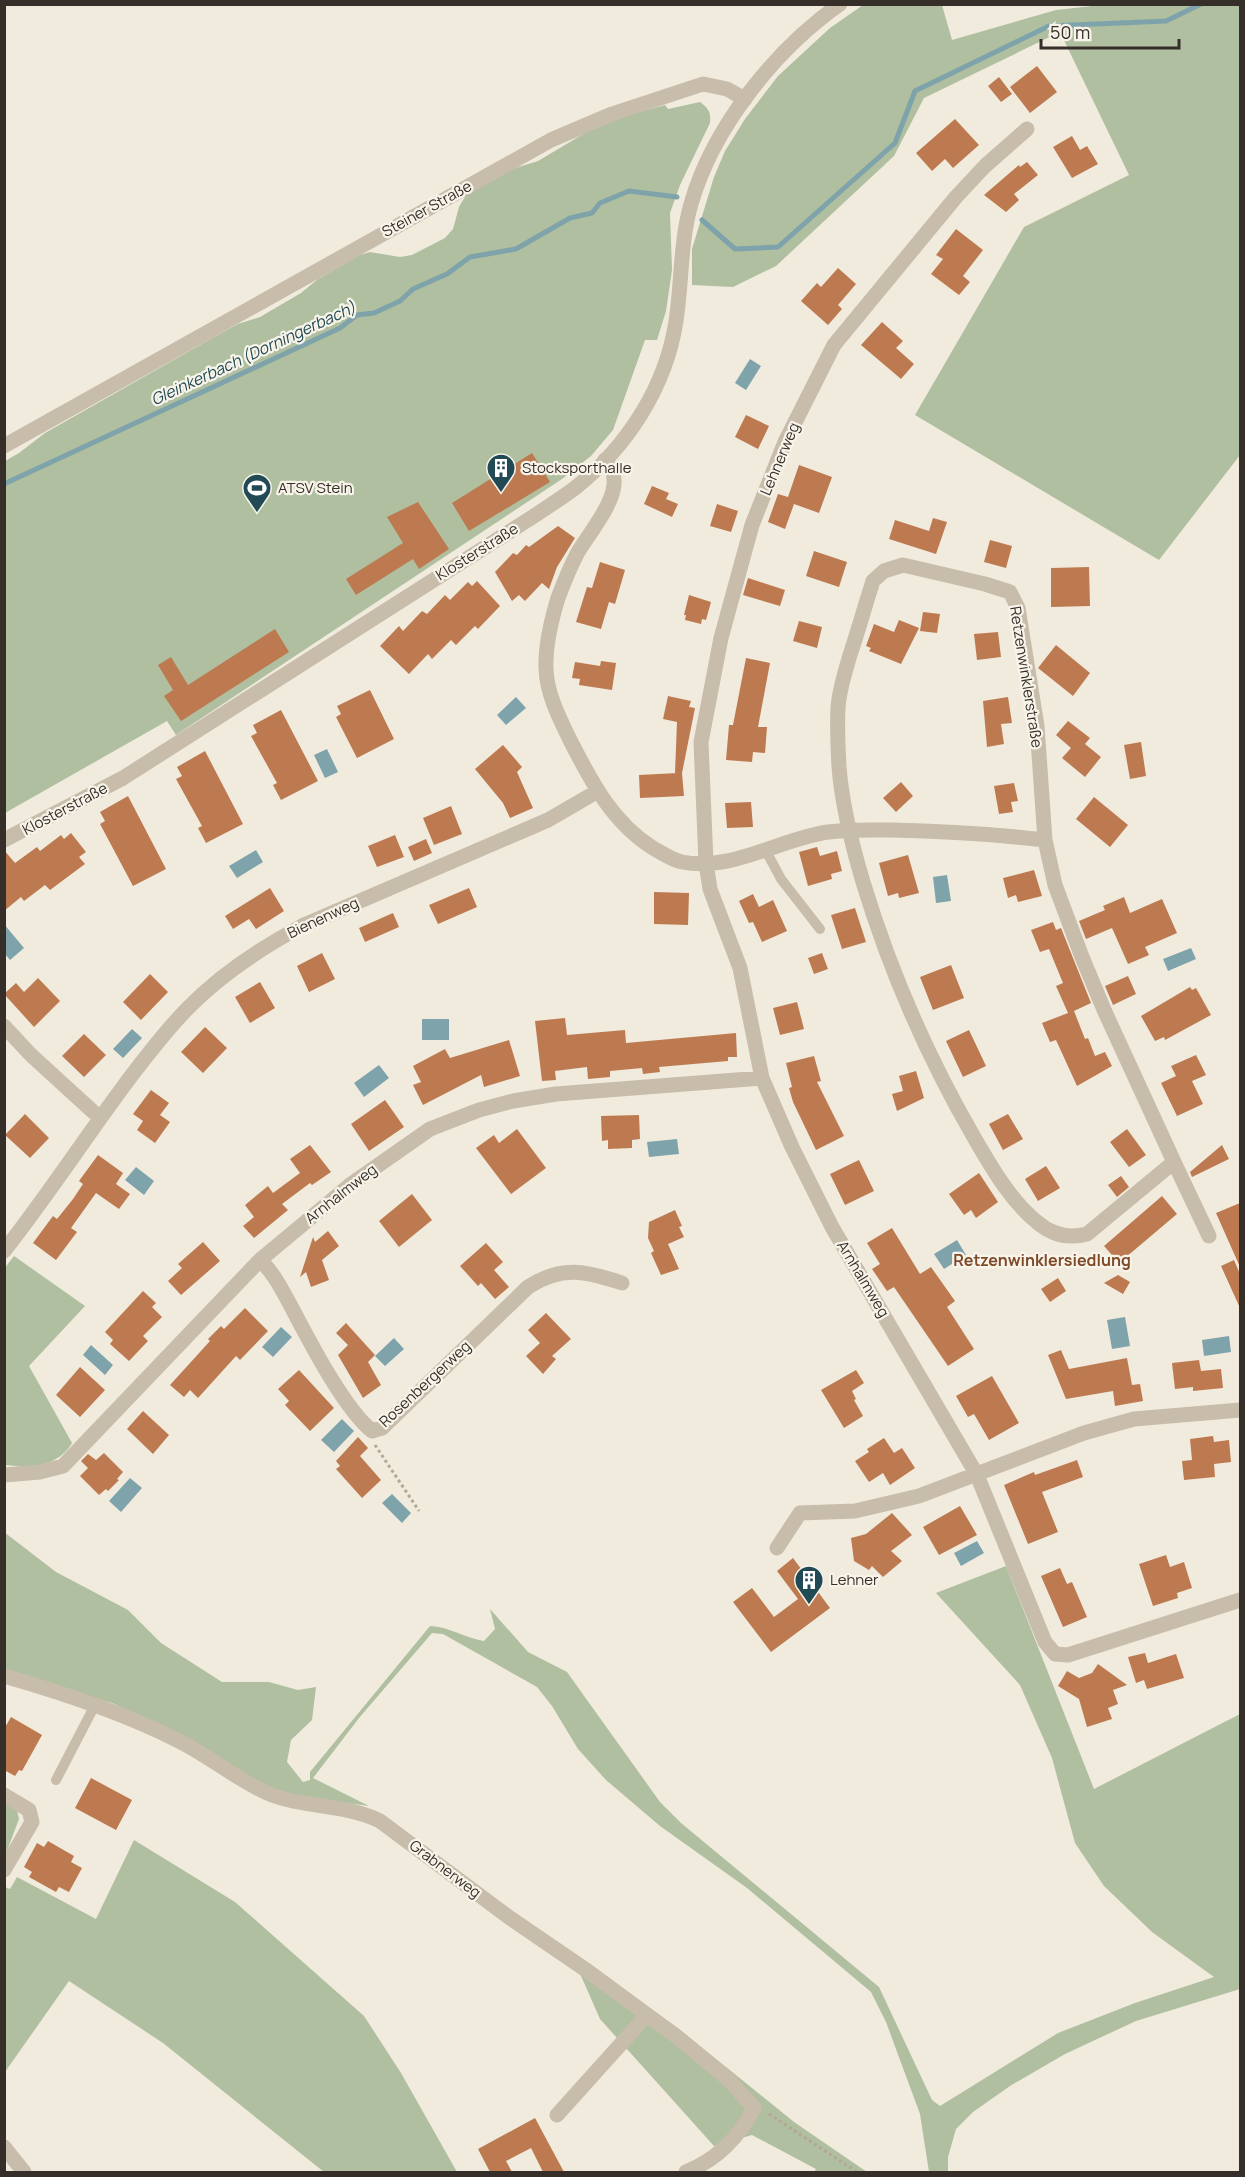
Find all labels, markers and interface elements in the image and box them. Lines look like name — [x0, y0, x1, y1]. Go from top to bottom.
scale bar — [1041, 12, 1179, 50]
text: 50 m — [1050, 20, 1090, 44]
street label: Steiner Straße — [378, 175, 476, 242]
water label: Gleinkerbach (Dorningerbach) — [147, 296, 359, 410]
street label: Lehnerweg — [755, 419, 804, 498]
building icon: Stocksporthalle — [485, 452, 517, 494]
place label: Stocksporthalle — [522, 457, 632, 478]
sports icon: ATSV Stein — [241, 472, 273, 514]
place label: ATSV Stein — [278, 477, 353, 498]
street label: Klosterstraße — [431, 518, 522, 585]
street label: Retzenwinklerstraße — [1005, 605, 1048, 749]
street label: Klosterstraße — [18, 777, 111, 840]
street label: Bienenweg — [284, 892, 362, 943]
street label: Arnhalmweg — [300, 1159, 381, 1228]
street label: Arnhalmweg — [832, 1236, 895, 1321]
district label: Retzenwinklersiedlung — [953, 1249, 1131, 1271]
street label: Rosenbergerweg — [374, 1336, 475, 1432]
building icon: Lehner — [793, 1564, 825, 1606]
place label: Lehner — [830, 1569, 879, 1590]
street label: Grabnerweg — [405, 1835, 485, 1903]

